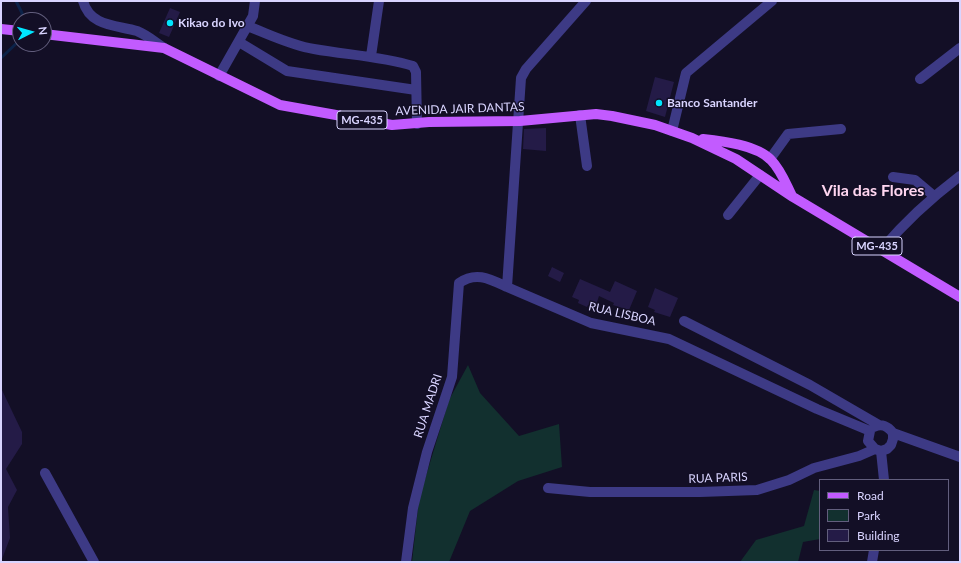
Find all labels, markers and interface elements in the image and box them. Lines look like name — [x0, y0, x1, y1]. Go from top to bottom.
north arrow — [12, 12, 52, 52]
place label: Kikao do Ivo — [178, 16, 245, 30]
marker: Kikao do Ivo — [165, 18, 175, 28]
text: N — [37, 26, 50, 36]
place label: Banco Santander — [667, 96, 757, 110]
marker: Banco Santander — [654, 98, 664, 108]
street label: AVENIDA JAIR DANTAS — [395, 100, 525, 118]
road number: MG-435 — [337, 111, 387, 129]
district label: Vila das Flores — [822, 181, 924, 201]
road number: MG-435 — [852, 237, 902, 255]
street label: RUA LISBOA — [587, 299, 657, 329]
street label: RUA MADRI — [411, 372, 445, 440]
street label: RUA PARIS — [688, 470, 748, 486]
legend — [819, 479, 949, 551]
text: Road — [857, 488, 884, 503]
text: Park — [857, 508, 880, 523]
text: Building — [857, 528, 900, 543]

